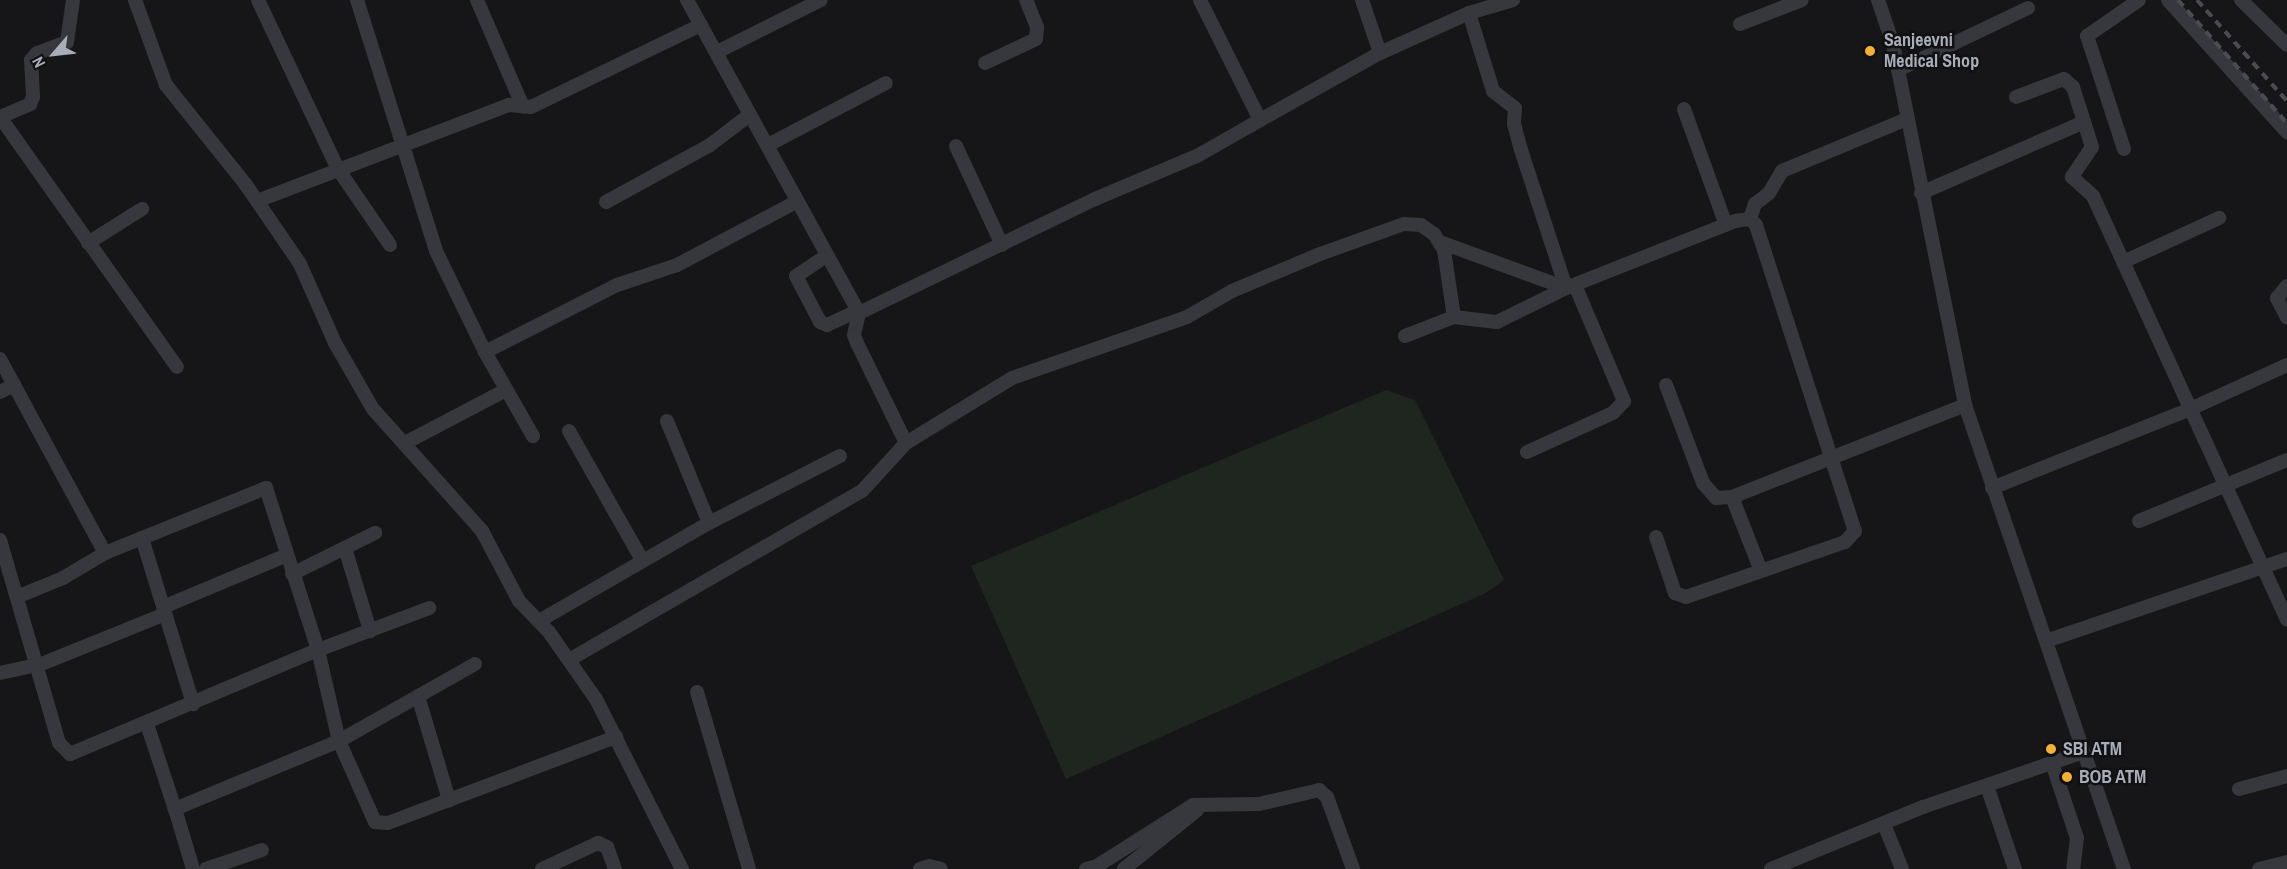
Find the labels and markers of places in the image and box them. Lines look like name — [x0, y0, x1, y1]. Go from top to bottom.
place label: Sanjeevni Medical Shop — [1884, 30, 1979, 72]
marker: Sanjeevni Medical Shop — [1861, 42, 1879, 60]
place label: SBI ATM — [2063, 738, 2123, 760]
marker: SBI ATM — [2044, 742, 2058, 756]
place label: BOB ATM — [2079, 766, 2147, 788]
marker: BOB ATM — [2060, 770, 2074, 784]

